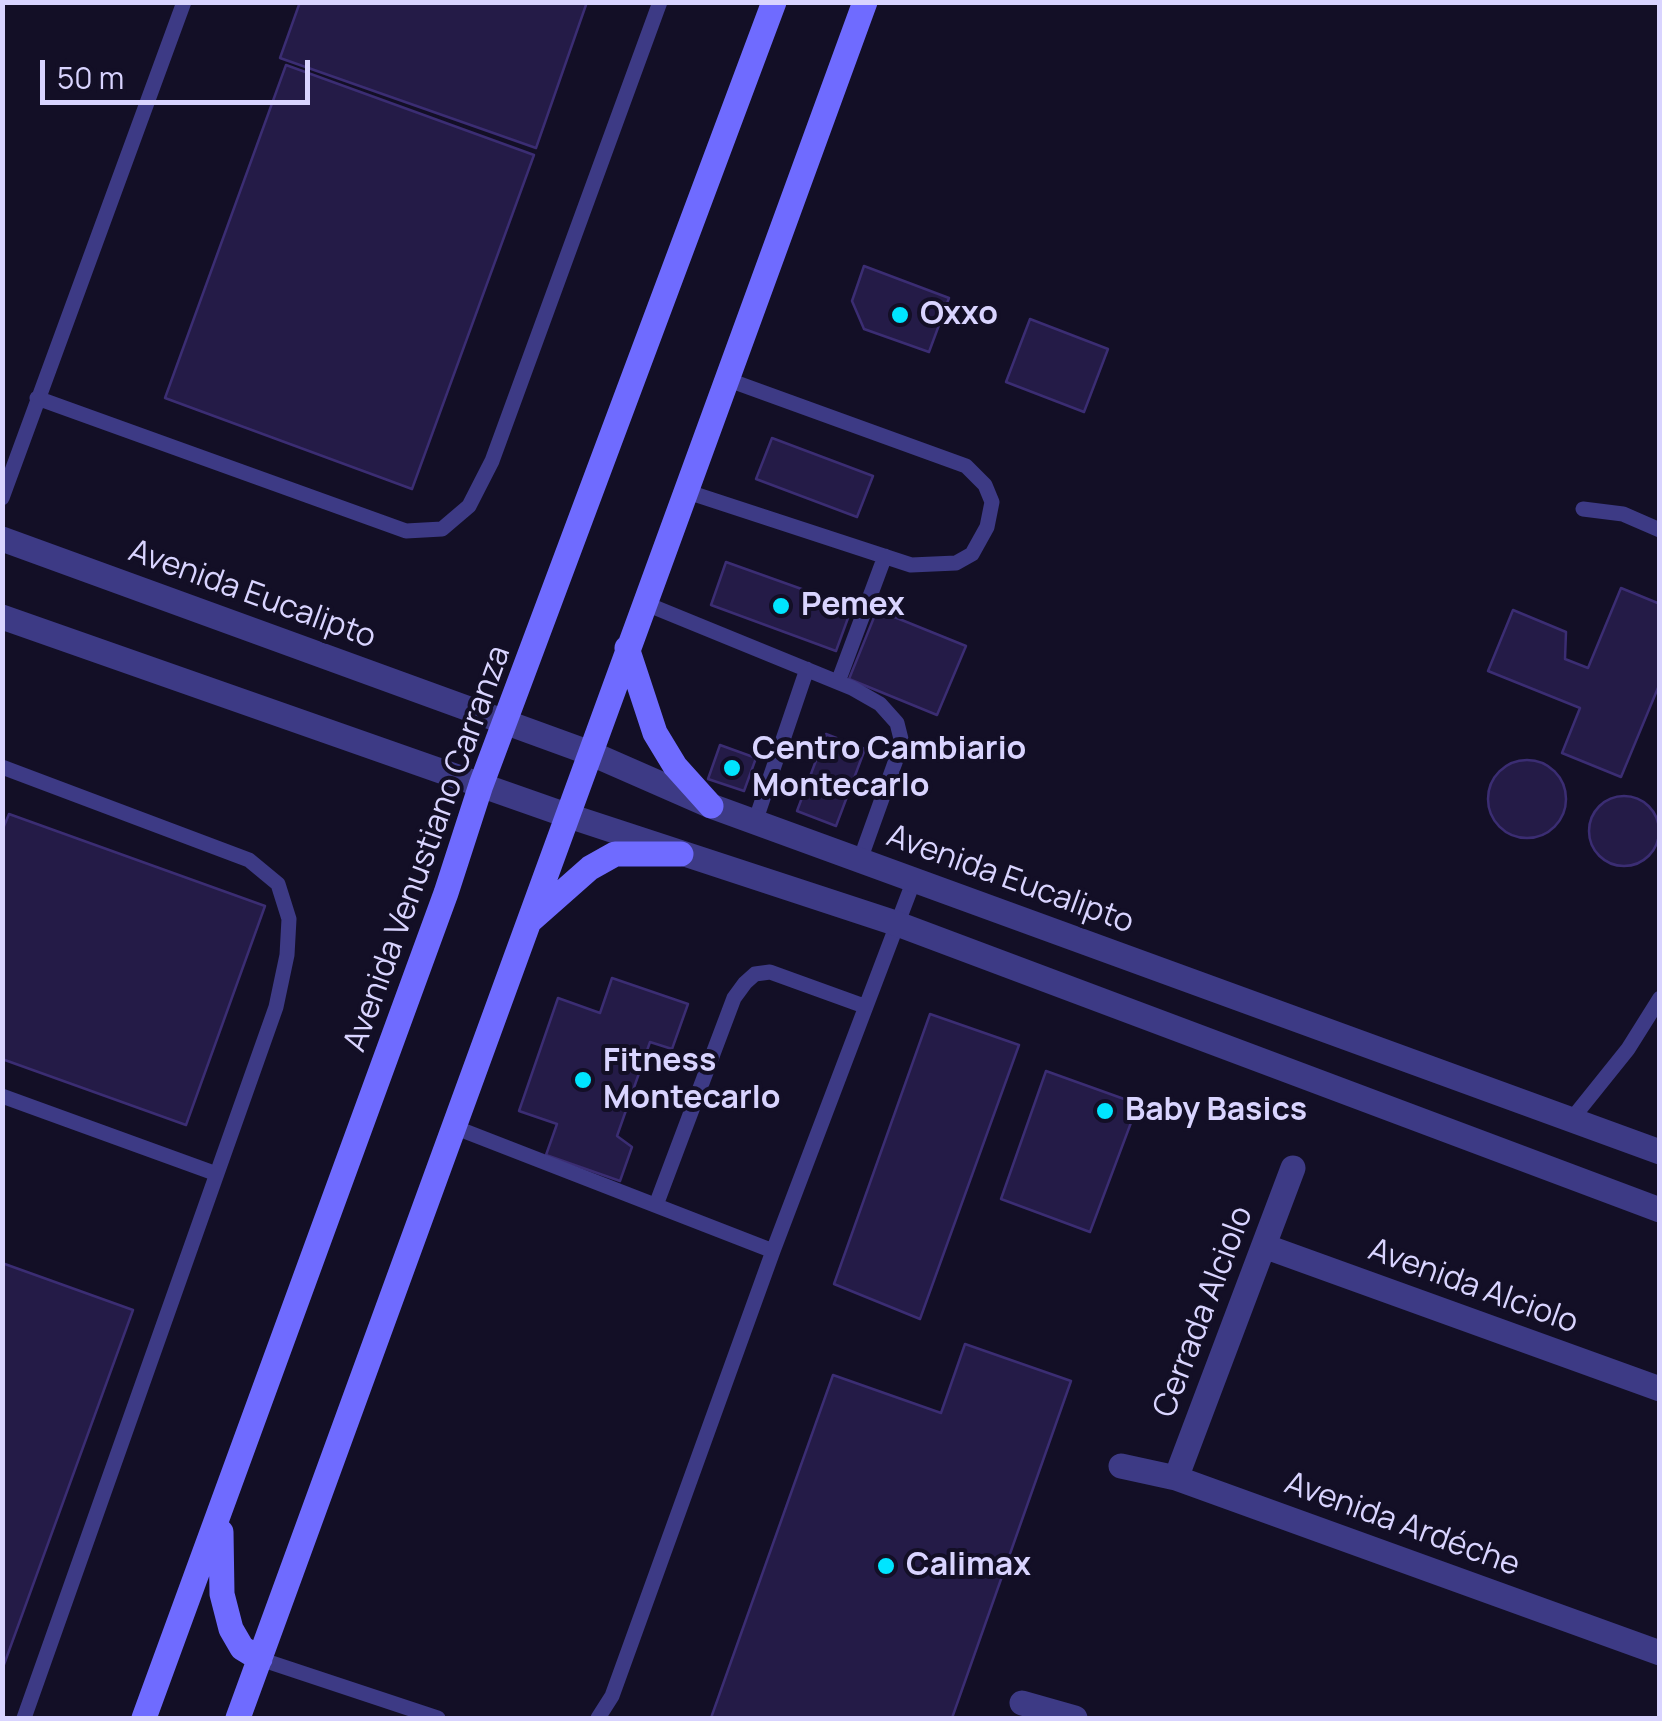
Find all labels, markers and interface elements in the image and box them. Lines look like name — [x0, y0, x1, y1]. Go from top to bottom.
scale bar — [45, 40, 315, 102]
text: 50 m — [57, 57, 124, 98]
place label: Oxxo — [920, 296, 998, 334]
marker: Oxxo — [889, 304, 911, 326]
street label: Avenida Eucalipto — [123, 532, 381, 658]
place label: Pemex — [801, 587, 905, 625]
marker: Pemex — [770, 595, 792, 617]
street label: Avenida Venustiano Carranza — [337, 641, 519, 1057]
place label: Centro Cambiario Montecarlo — [752, 731, 1026, 806]
marker: Centro Cambiario Montecarlo — [721, 757, 743, 779]
street label: Avenida Eucalipto — [881, 817, 1139, 943]
place label: Fitness Montecarlo — [603, 1043, 780, 1118]
marker: Fitness Montecarlo — [572, 1069, 594, 1091]
place label: Baby Basics — [1125, 1092, 1307, 1130]
marker: Baby Basics — [1094, 1100, 1116, 1122]
street label: Cerrada Alciolo — [1146, 1201, 1262, 1423]
street label: Avenida Alciolo — [1363, 1231, 1583, 1343]
street label: Avenida Ardéche — [1279, 1465, 1525, 1585]
place label: Calimax — [906, 1547, 1031, 1585]
marker: Calimax — [875, 1555, 897, 1577]

